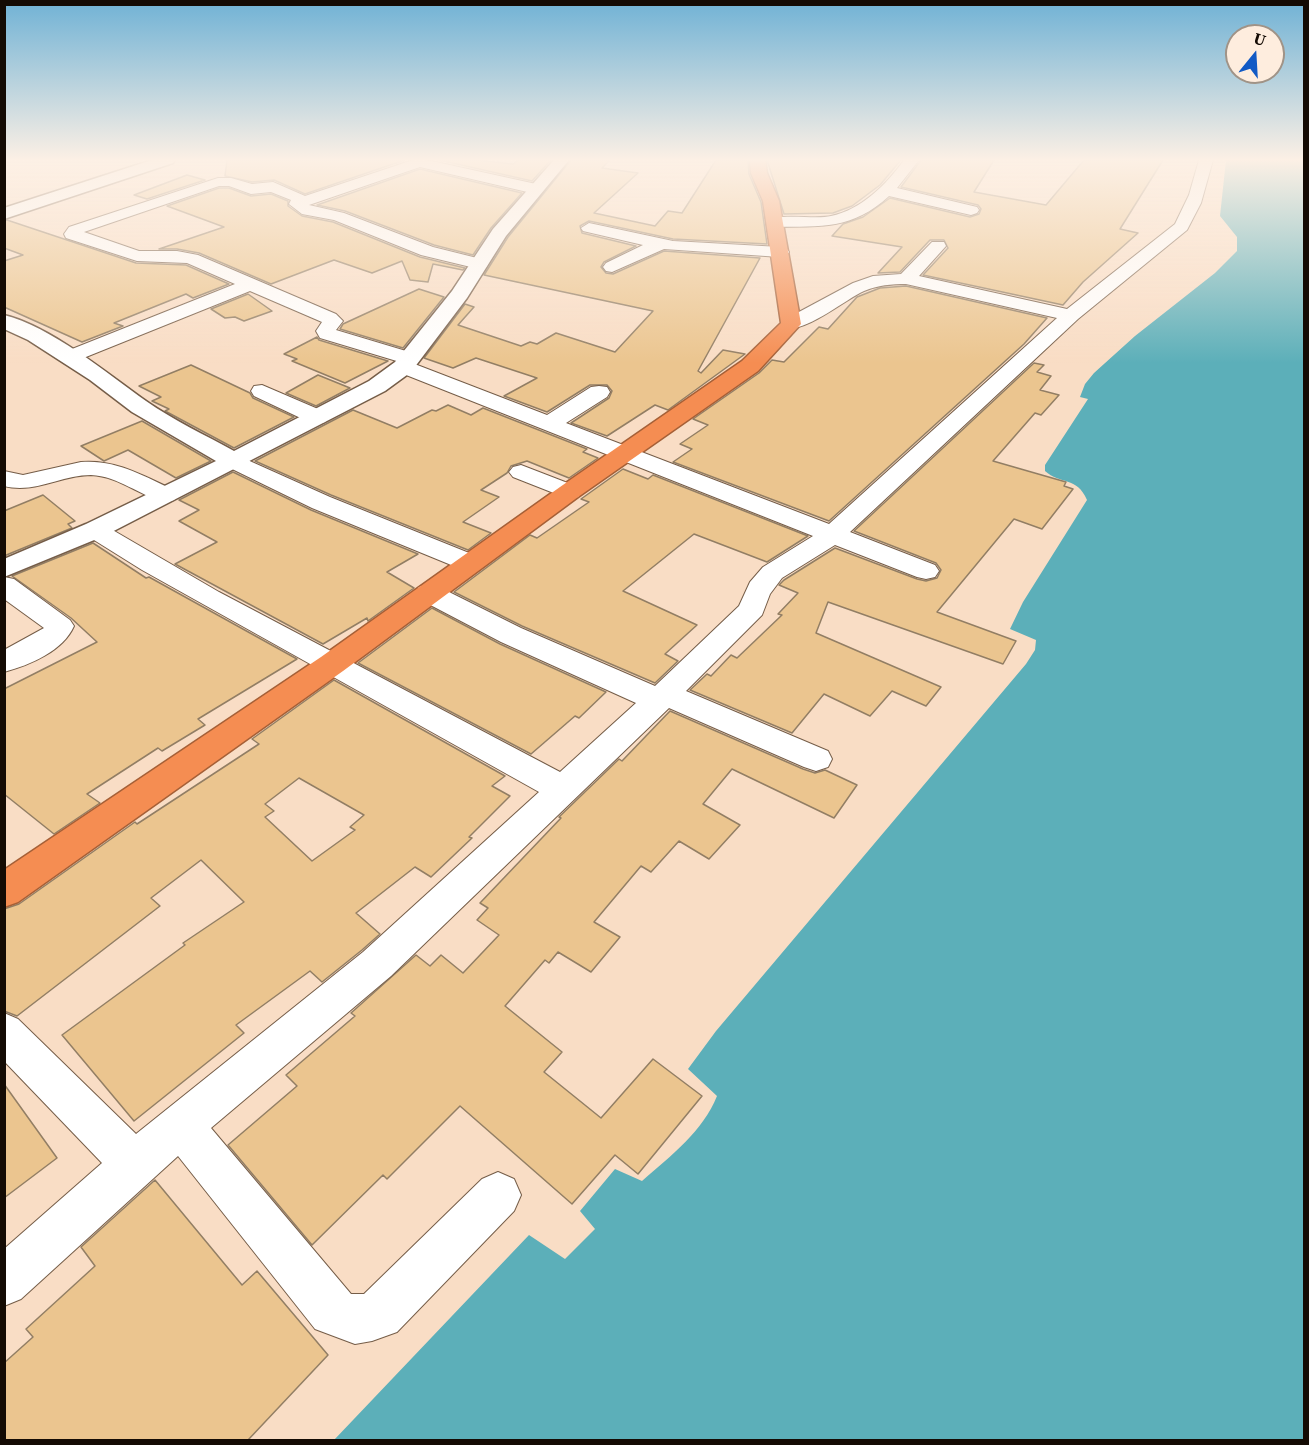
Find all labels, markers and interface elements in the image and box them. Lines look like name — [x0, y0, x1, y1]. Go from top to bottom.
north arrow — [1225, 24, 1285, 84]
text: U — [1251, 27, 1269, 51]

